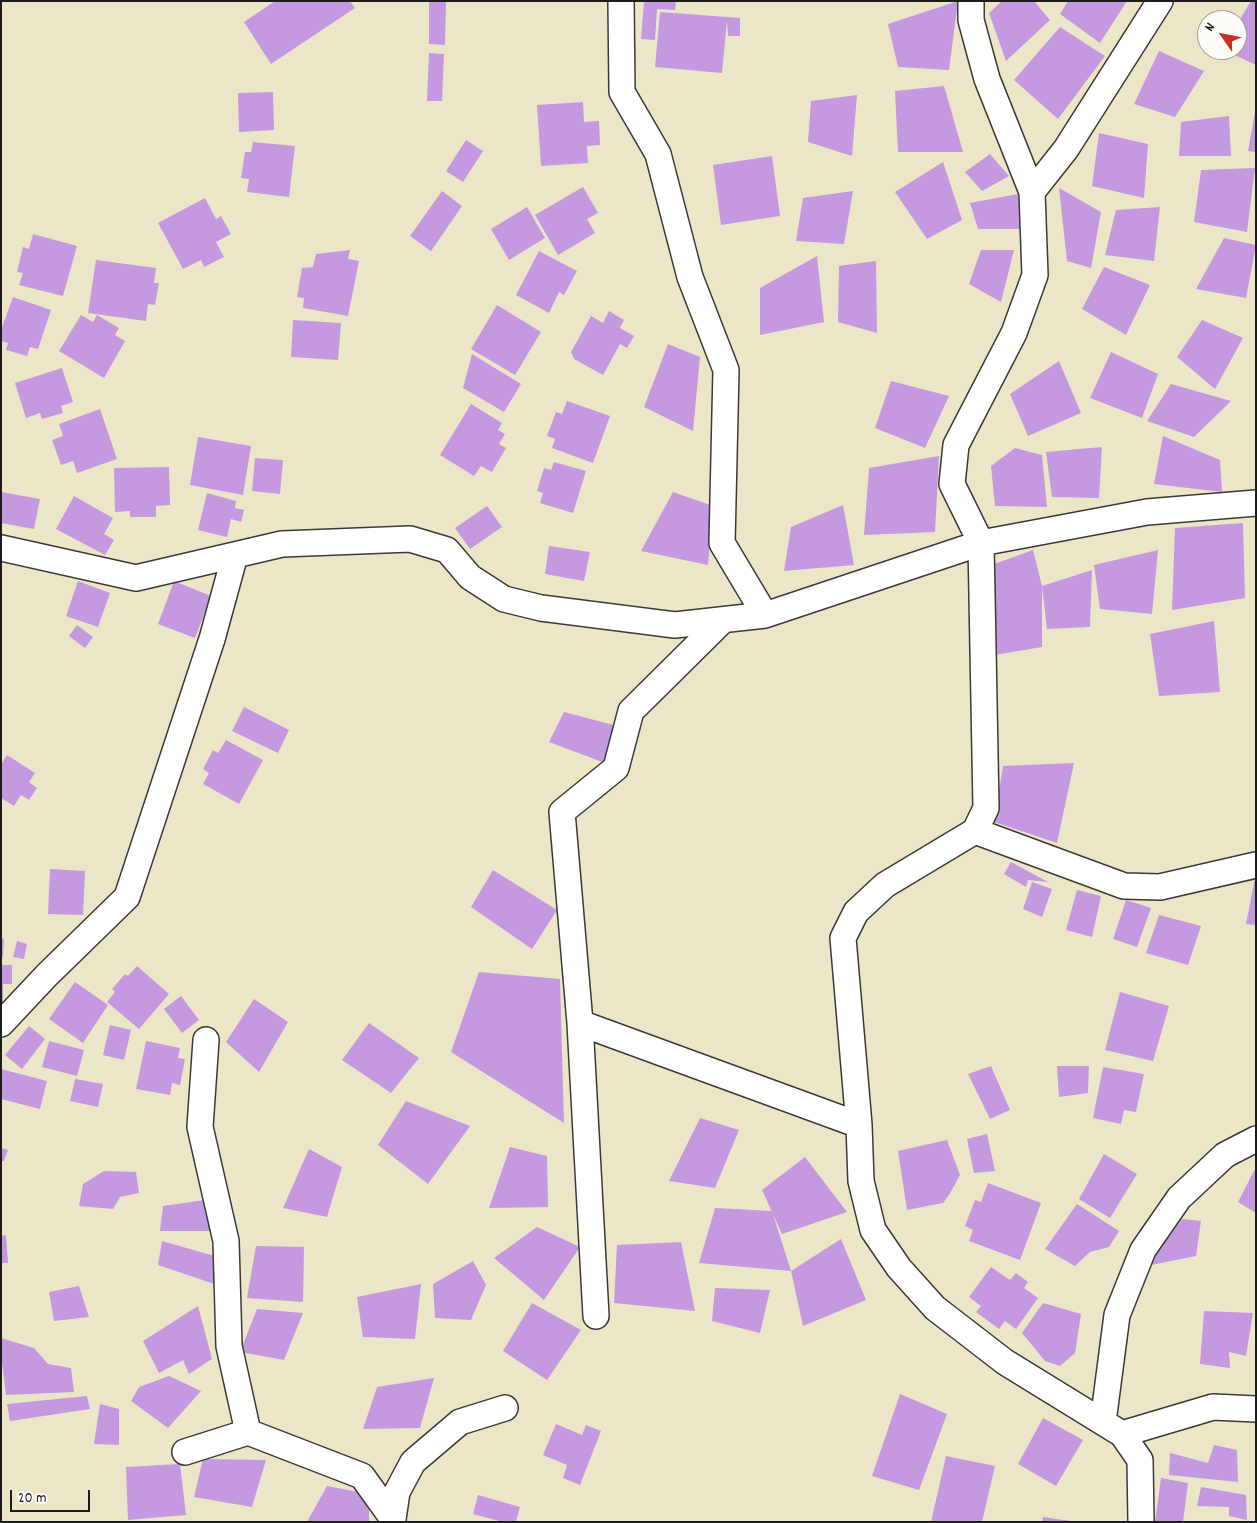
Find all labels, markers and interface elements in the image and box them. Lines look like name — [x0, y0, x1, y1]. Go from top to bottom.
north arrow — [1197, 10, 1247, 60]
text: N — [1200, 19, 1221, 36]
scale bar — [12, 1480, 92, 1512]
text: 20 m — [18, 1488, 46, 1510]

